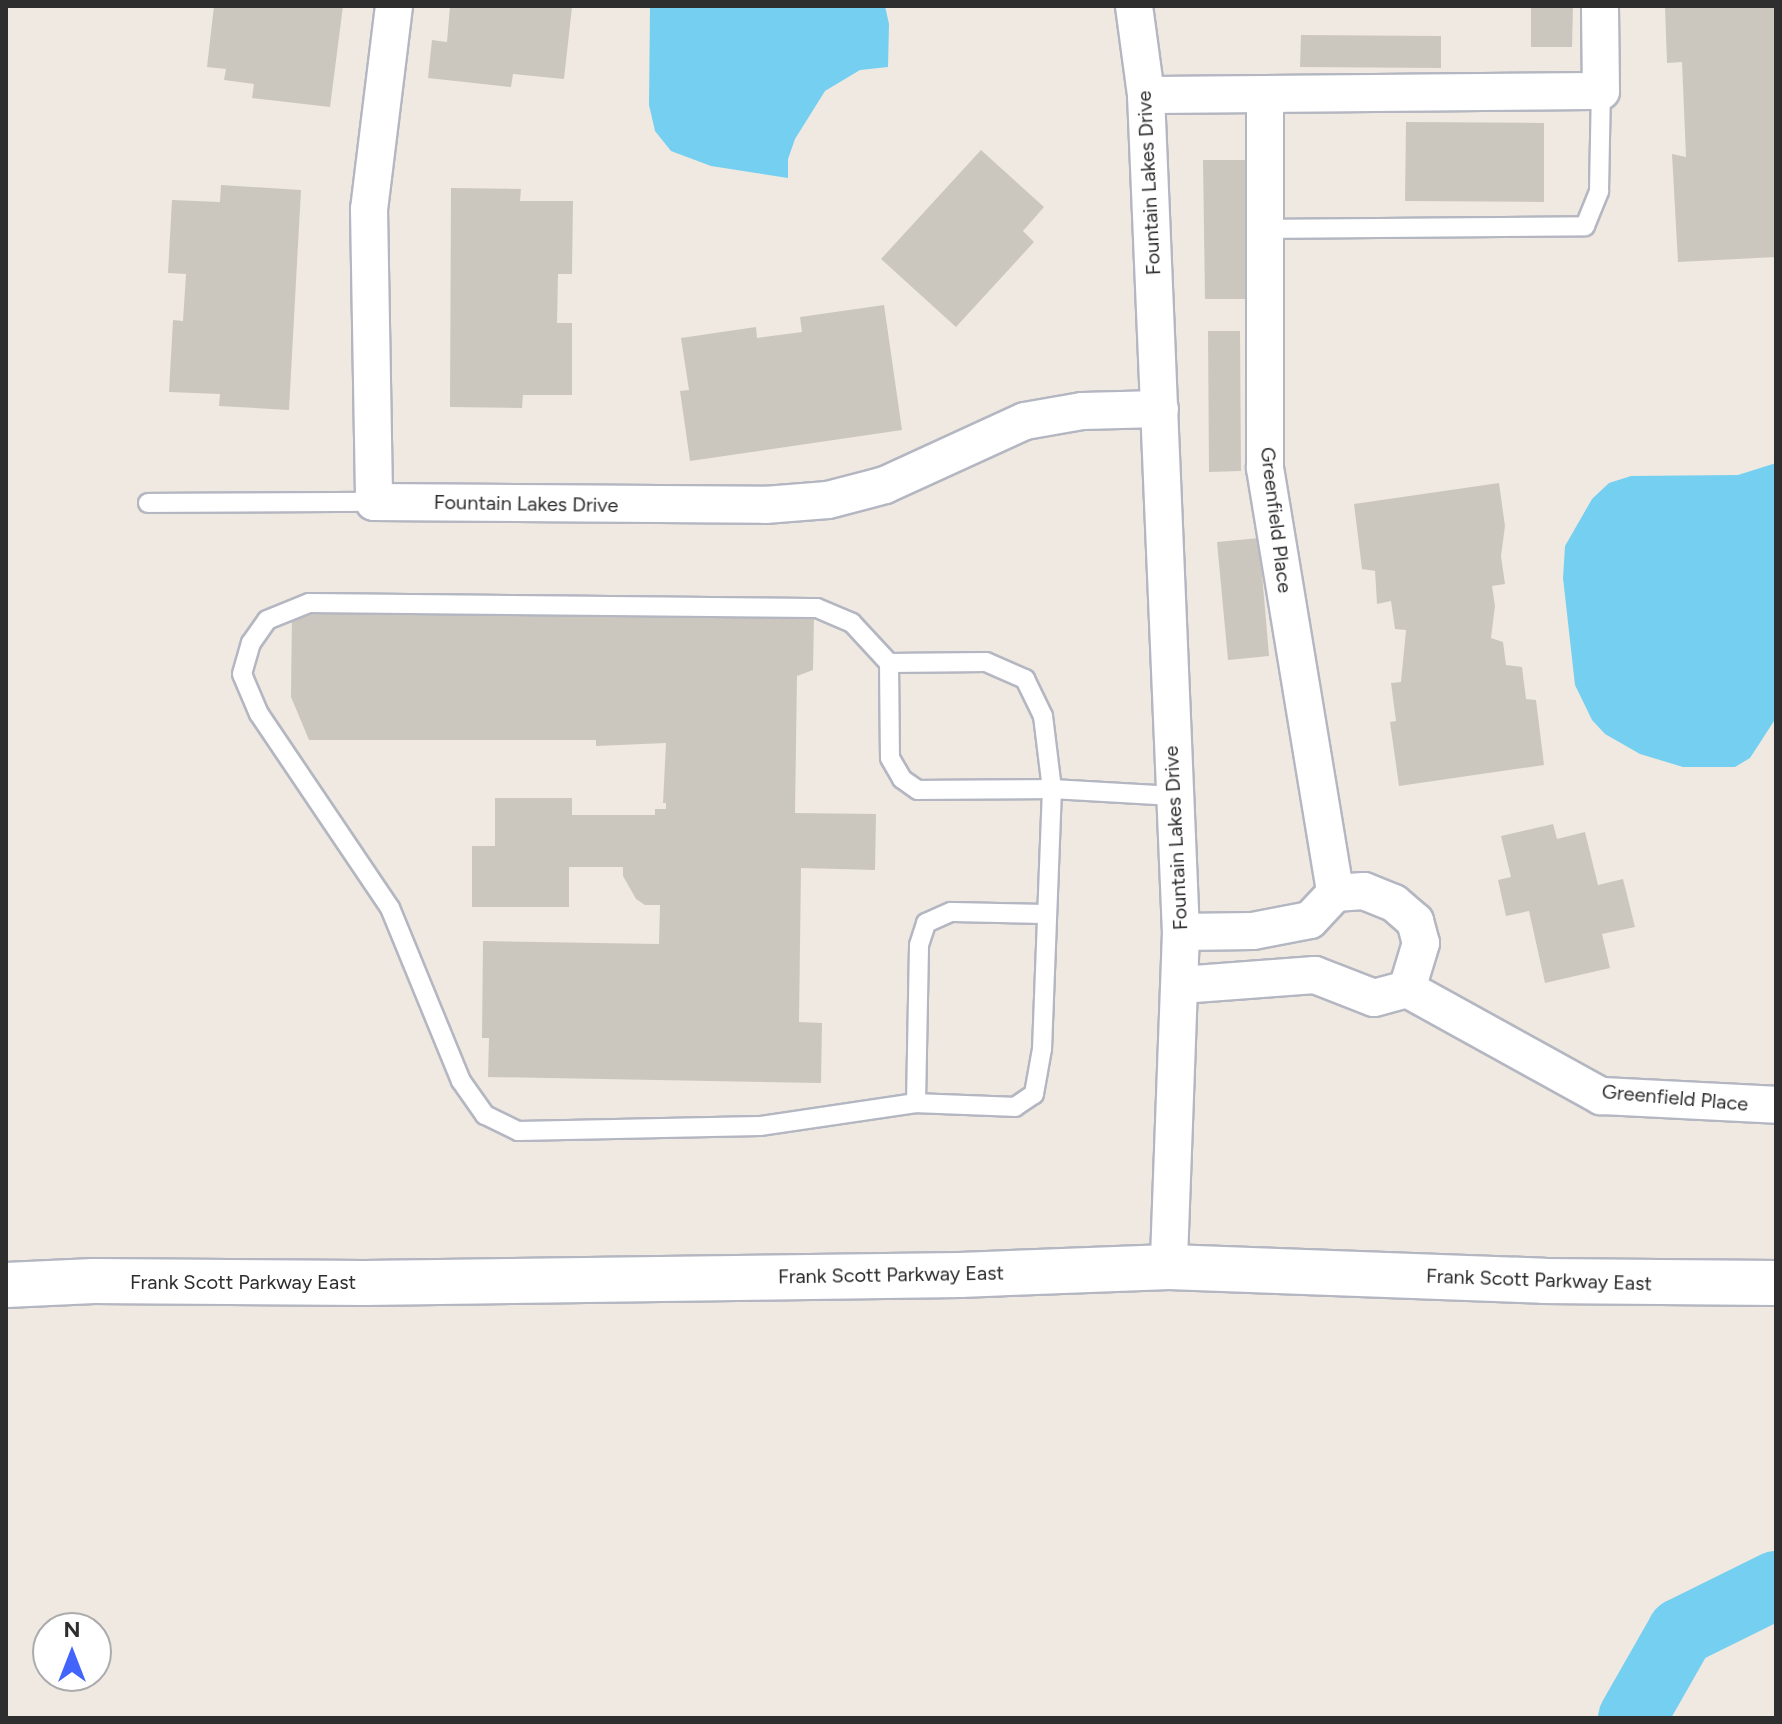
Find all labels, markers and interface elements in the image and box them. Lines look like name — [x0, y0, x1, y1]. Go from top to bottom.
street label: Fountain Lakes Drive — [1132, 90, 1166, 276]
street label: Greenfield Place — [1255, 446, 1297, 594]
street label: Fountain Lakes Drive — [433, 490, 619, 518]
street label: Fountain Lakes Drive — [1159, 745, 1193, 931]
street label: Greenfield Place — [1601, 1080, 1749, 1116]
street label: Frank Scott Parkway East — [778, 1261, 1004, 1289]
street label: Frank Scott Parkway East — [1426, 1264, 1652, 1296]
street label: Frank Scott Parkway East — [130, 1270, 356, 1294]
north arrow — [32, 1612, 112, 1692]
text: N — [63, 1616, 81, 1643]

